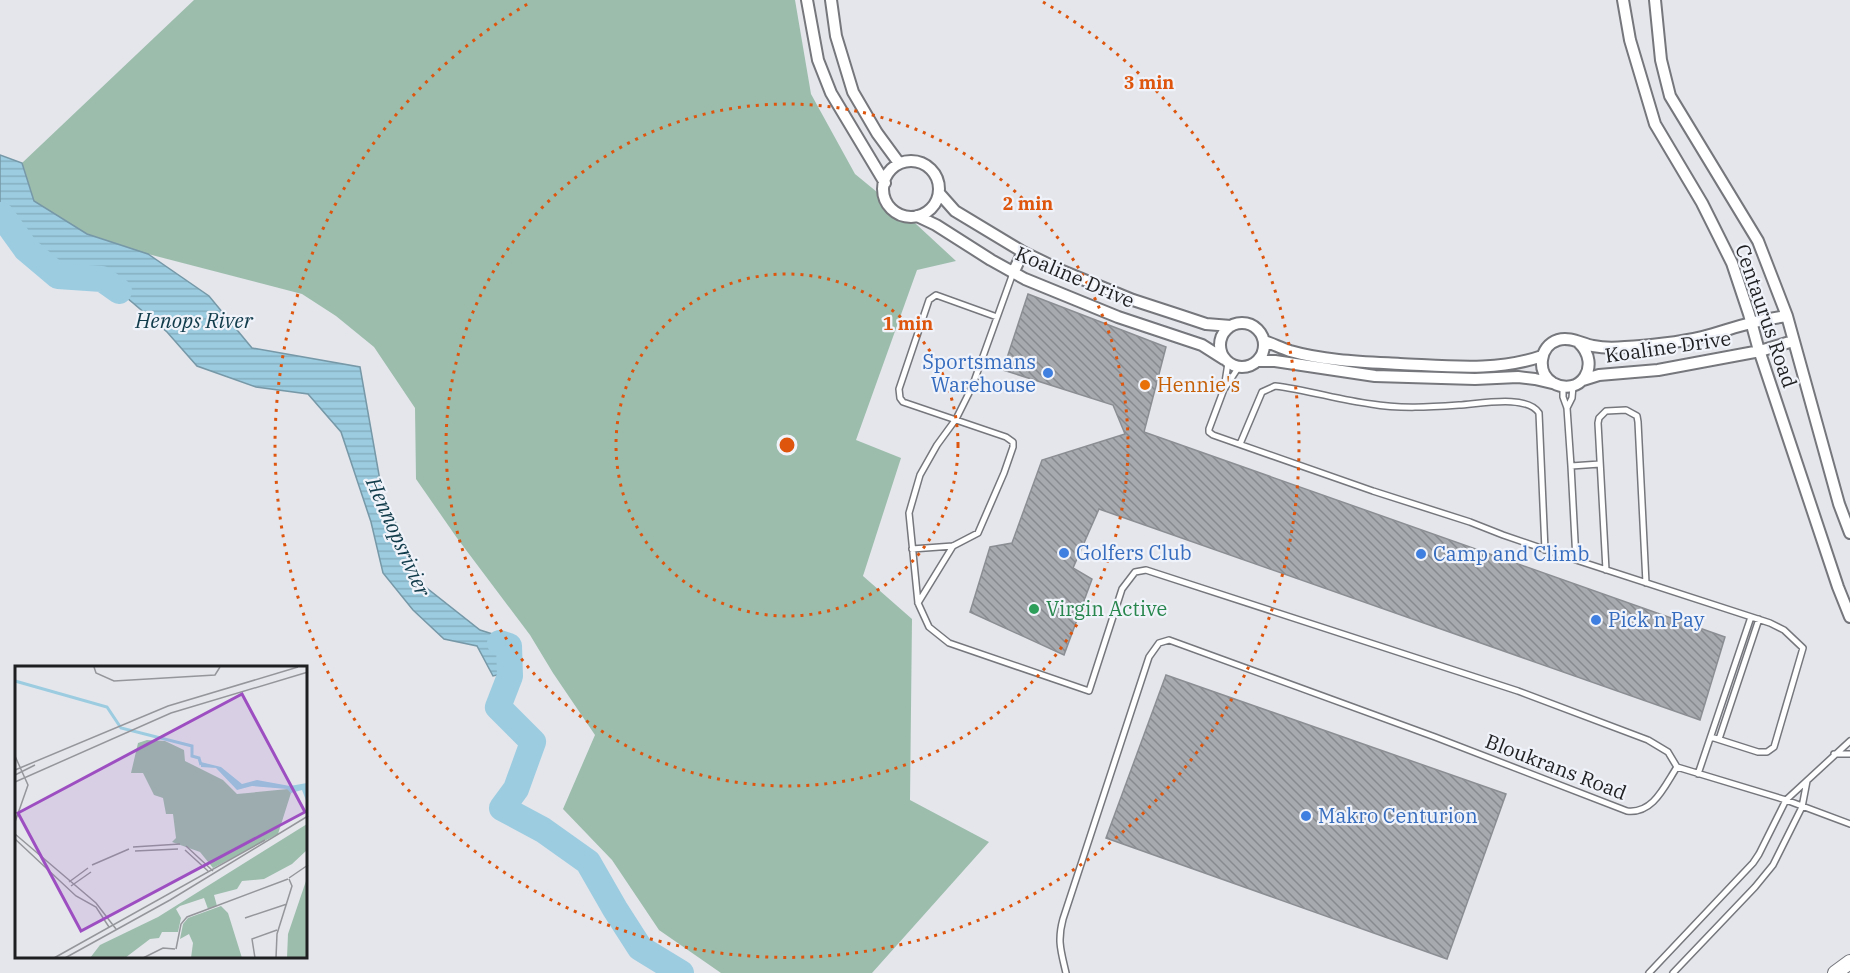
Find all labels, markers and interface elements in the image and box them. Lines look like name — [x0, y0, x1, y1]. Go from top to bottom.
text: 3 min — [1124, 71, 1174, 94]
text: 2 min — [1003, 192, 1053, 215]
street label: Koaline Drive — [1011, 239, 1139, 314]
street label: Centaurus Road — [1729, 240, 1804, 391]
water label: Henops River — [134, 306, 254, 334]
text: 1 min — [883, 312, 933, 335]
street label: Koaline Drive — [1603, 324, 1733, 369]
place label: Sportsmans Warehouse — [922, 348, 1036, 398]
marker: Sportsmans Warehouse — [1041, 366, 1055, 380]
place label: Hennie's — [1157, 371, 1240, 398]
marker: Hennie's — [1138, 378, 1152, 392]
centre of rings — [777, 435, 797, 455]
water label: Hennopsrivier — [360, 472, 438, 601]
place label: Golfers Club — [1076, 539, 1192, 566]
place label: Camp and Climb — [1433, 540, 1589, 567]
marker: Golfers Club — [1057, 546, 1071, 560]
marker: Camp and Climb — [1414, 547, 1428, 561]
place label: Virgin Active — [1046, 595, 1167, 622]
marker: Virgin Active — [1027, 602, 1041, 616]
place label: Pick n Pay — [1608, 606, 1705, 633]
marker: Pick n Pay — [1589, 613, 1603, 627]
inset map — [15, 666, 308, 958]
street label: Bloukrans Road — [1482, 727, 1631, 806]
place label: Makro Centurion — [1318, 802, 1478, 829]
marker: Makro Centurion — [1299, 809, 1313, 823]

